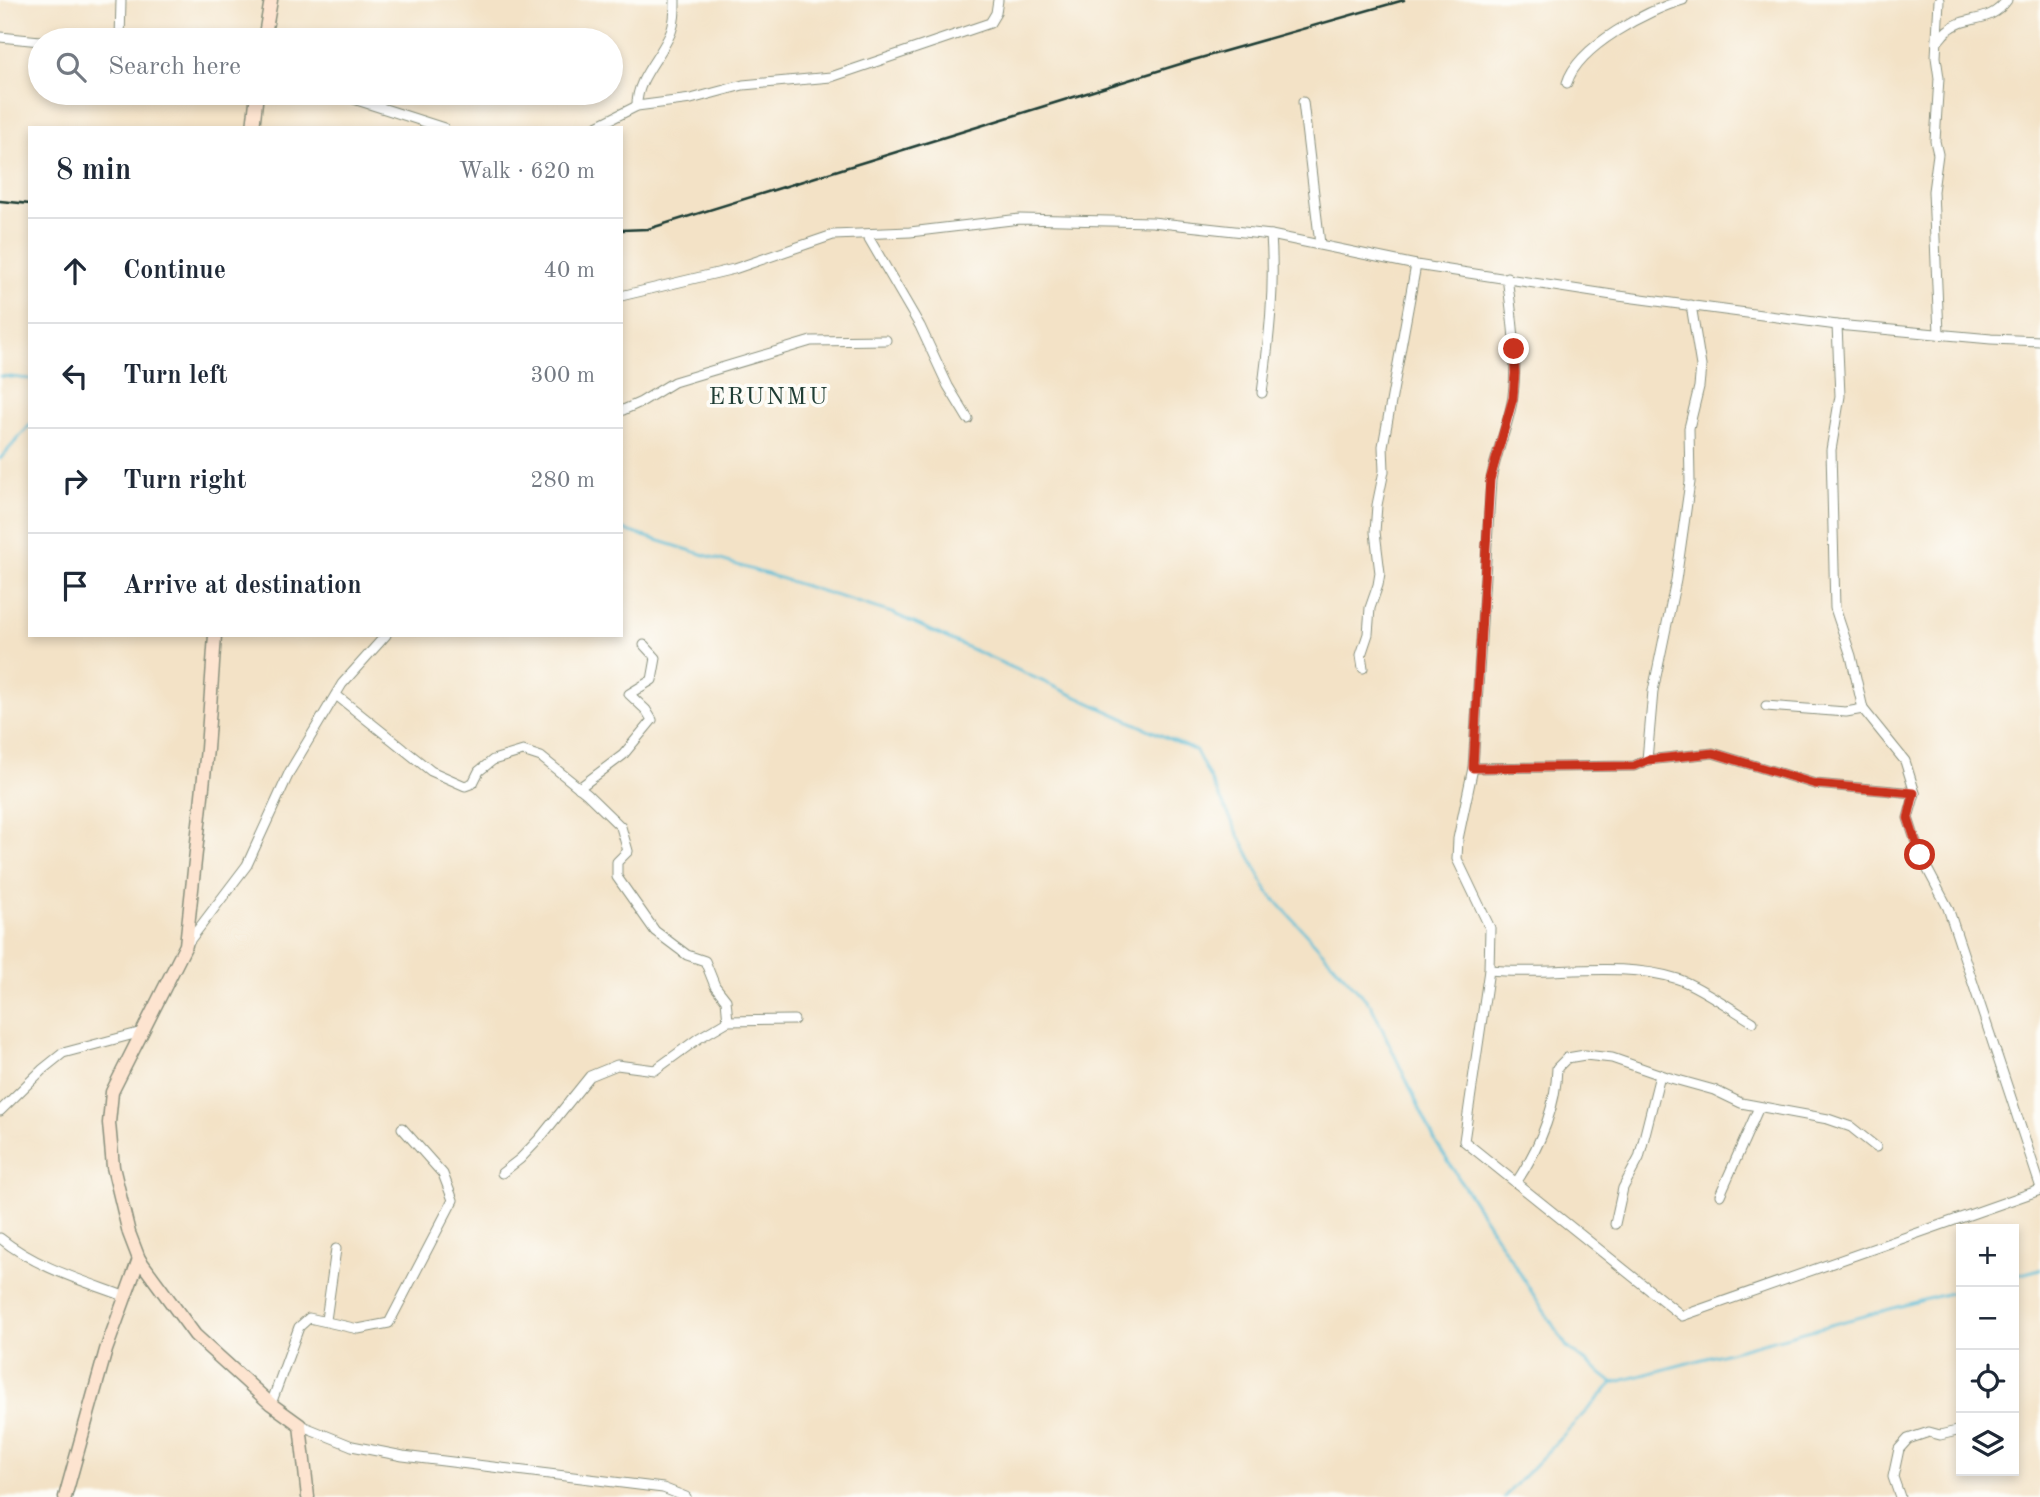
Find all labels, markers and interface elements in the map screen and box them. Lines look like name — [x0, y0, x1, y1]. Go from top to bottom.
search box — [28, 28, 623, 105]
icon: search — [52, 48, 90, 86]
text: Search here — [108, 54, 241, 80]
text: 8 min — [56, 156, 131, 186]
text: Walk · 620 m — [459, 160, 595, 183]
icon: ahead — [56, 252, 94, 290]
text: Continue — [123, 258, 226, 284]
text: 40 m — [544, 259, 595, 282]
route end — [1498, 333, 1529, 364]
icon: left — [56, 357, 94, 395]
text: Turn left — [123, 363, 228, 389]
text: 300 m — [530, 364, 595, 387]
district label: ERUNMU — [709, 386, 829, 410]
icon: right — [56, 462, 94, 500]
text: Turn right — [123, 468, 246, 494]
text: 280 m — [530, 469, 595, 492]
icon: arrive — [56, 567, 94, 605]
text: Arrive at destination — [123, 573, 362, 599]
route start — [1904, 839, 1935, 870]
map controls — [1956, 1224, 2019, 1476]
button: + — [1956, 1224, 2019, 1287]
button: − — [1956, 1287, 2019, 1350]
button: locate — [1956, 1350, 2019, 1413]
button: layers — [1956, 1413, 2019, 1476]

